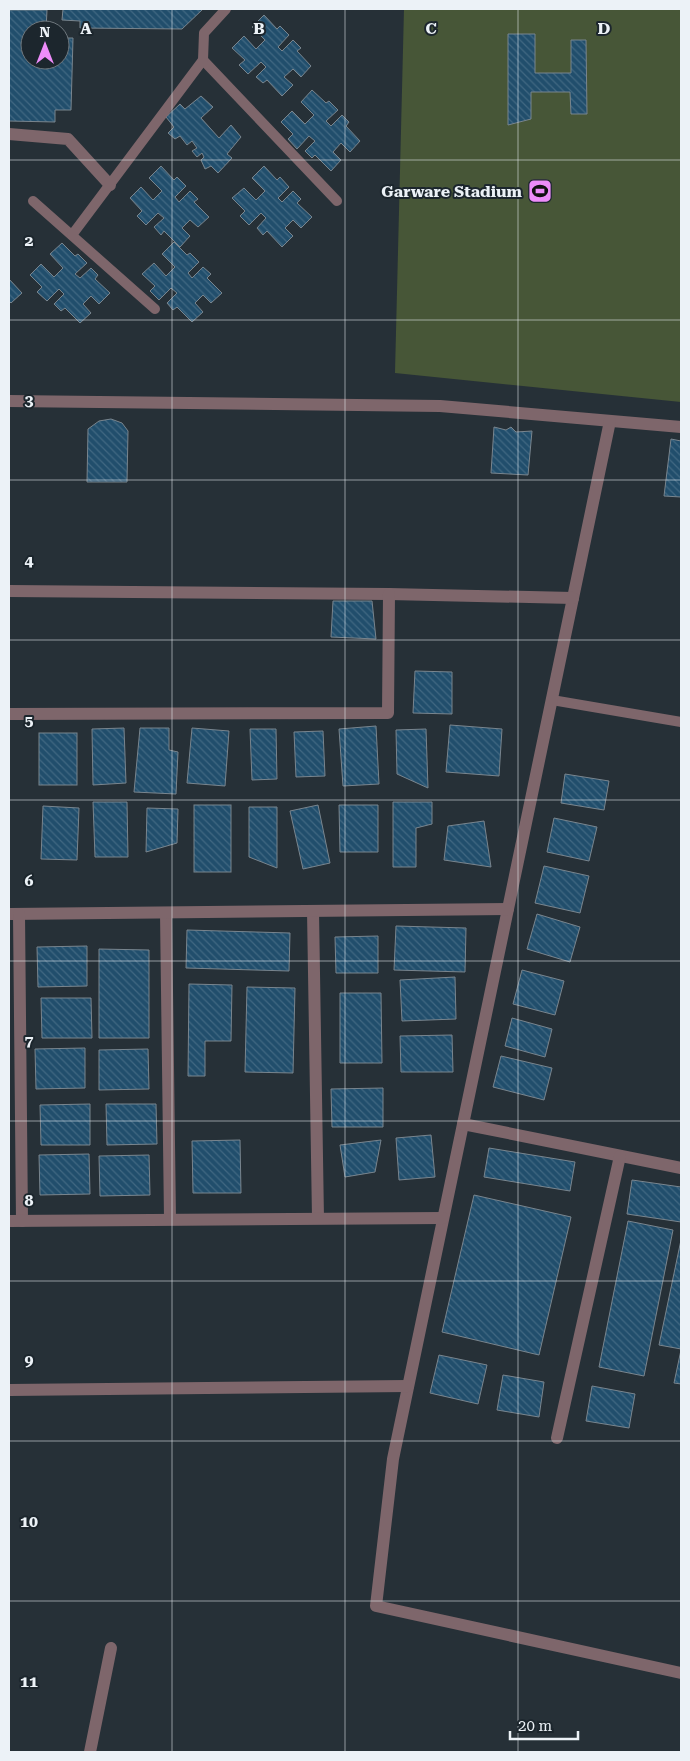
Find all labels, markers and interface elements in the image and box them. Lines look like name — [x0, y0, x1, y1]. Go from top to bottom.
text: A — [80, 19, 92, 38]
text: B — [253, 19, 265, 38]
text: C — [425, 19, 437, 38]
text: D — [598, 19, 611, 38]
north arrow — [20, 20, 70, 70]
text: N — [40, 24, 51, 40]
sports icon: Garware Stadium — [527, 178, 553, 204]
place label: Garware Stadium — [381, 182, 523, 201]
text: 2 — [25, 231, 34, 250]
text: 3 — [25, 391, 34, 410]
text: 4 — [25, 551, 34, 570]
text: 5 — [25, 711, 34, 730]
text: 6 — [25, 871, 34, 890]
text: 7 — [25, 1031, 34, 1050]
text: 8 — [25, 1191, 34, 1210]
text: 9 — [25, 1351, 34, 1370]
text: 10 — [20, 1512, 38, 1531]
text: 11 — [20, 1672, 38, 1691]
scale bar — [510, 1708, 578, 1740]
text: 20 m — [518, 1717, 553, 1735]

